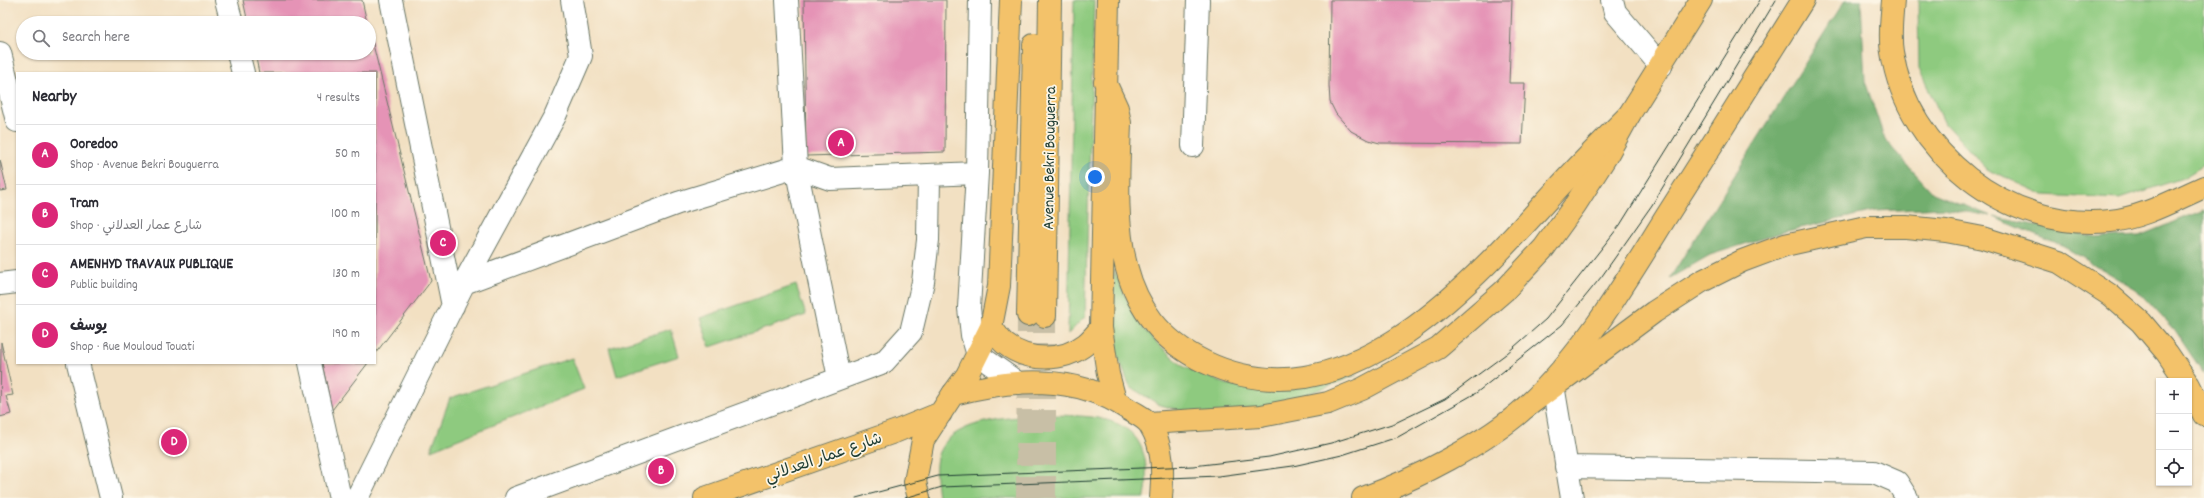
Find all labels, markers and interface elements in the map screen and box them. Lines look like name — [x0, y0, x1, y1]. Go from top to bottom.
search box — [16, 16, 376, 60]
icon: search — [30, 27, 52, 49]
text: Search here — [62, 27, 130, 49]
text: Nearby — [32, 86, 76, 110]
street label: Avenue Bekri Bouguerra — [1038, 86, 1063, 230]
text: 4 results — [317, 89, 360, 108]
pin: A — [828, 128, 854, 158]
text: Ooredoo — [70, 134, 118, 156]
text: A — [41, 145, 49, 164]
text: 50 m — [335, 145, 360, 164]
text: Shop · Avenue Bekri Bouguerra — [70, 156, 219, 175]
your location — [1085, 167, 1105, 187]
text: Tram — [70, 193, 99, 215]
text: B — [42, 205, 48, 224]
text: 100 m — [331, 205, 360, 224]
text: Shop · شارع عمار العدلاني — [70, 217, 202, 236]
pin: C — [430, 228, 456, 258]
text: AMENHYD TRAVAUX PUBLIQUE — [70, 254, 233, 276]
text: C — [42, 265, 48, 284]
text: 130 m — [332, 265, 360, 284]
text: Public building — [70, 276, 138, 295]
text: يوسف — [70, 316, 107, 338]
text: D — [42, 325, 48, 344]
text: 190 m — [332, 325, 360, 344]
text: Shop · Rue Mouloud Touati — [70, 338, 194, 357]
map controls — [2156, 378, 2192, 486]
button: + — [2156, 378, 2192, 414]
button: − — [2156, 414, 2192, 450]
pin: D — [161, 427, 187, 457]
street label: شارع عمار العدلاني — [762, 428, 886, 490]
button: locate — [2156, 450, 2192, 486]
pin: B — [648, 456, 674, 486]

